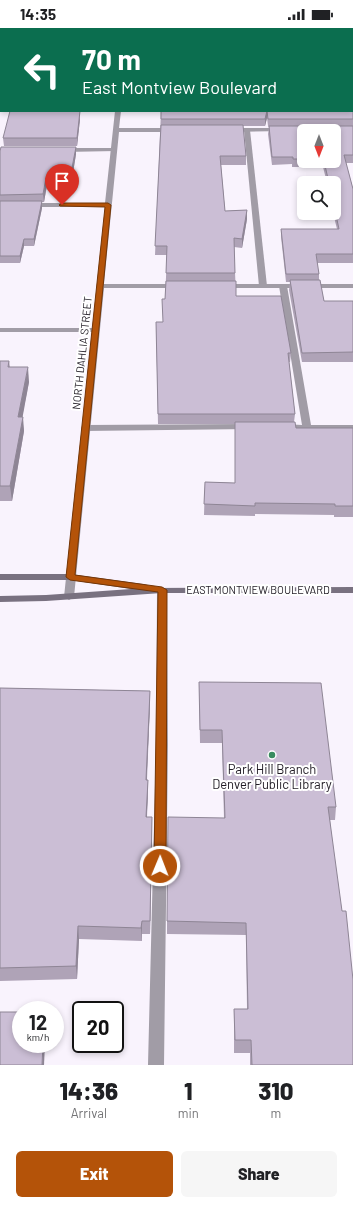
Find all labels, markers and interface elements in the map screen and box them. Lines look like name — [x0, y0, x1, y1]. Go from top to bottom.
text: 14:35 — [20, 5, 56, 23]
text: 70 m — [82, 42, 141, 76]
icon: left — [16, 44, 68, 96]
text: East Montview Boulevard — [82, 76, 277, 98]
north arrow — [297, 124, 341, 168]
map controls — [297, 124, 341, 220]
pin — [45, 164, 79, 205]
icon: arrive — [51, 170, 73, 192]
button: search — [297, 176, 341, 220]
street label: NORTH DAHLIA STREET — [69, 296, 94, 410]
street label: EAST MONTVIEW BOULEVARD — [186, 583, 330, 596]
marker: Park Hill Branch Denver Public Library — [267, 750, 277, 760]
place label: Park Hill Branch Denver Public Library — [212, 761, 332, 792]
position arrow — [139, 845, 181, 887]
speed limit sign: 20 — [72, 1001, 124, 1053]
text: 12 — [29, 1010, 47, 1034]
text: km/h — [27, 1031, 49, 1043]
text: 14:36 — [59, 1076, 118, 1105]
text: 1 — [184, 1076, 192, 1105]
text: 310 — [258, 1076, 294, 1105]
text: Arrival — [71, 1105, 107, 1121]
text: min — [178, 1105, 199, 1121]
text: m — [270, 1105, 281, 1121]
button: Exit — [16, 1151, 173, 1197]
button: Share — [181, 1151, 337, 1197]

